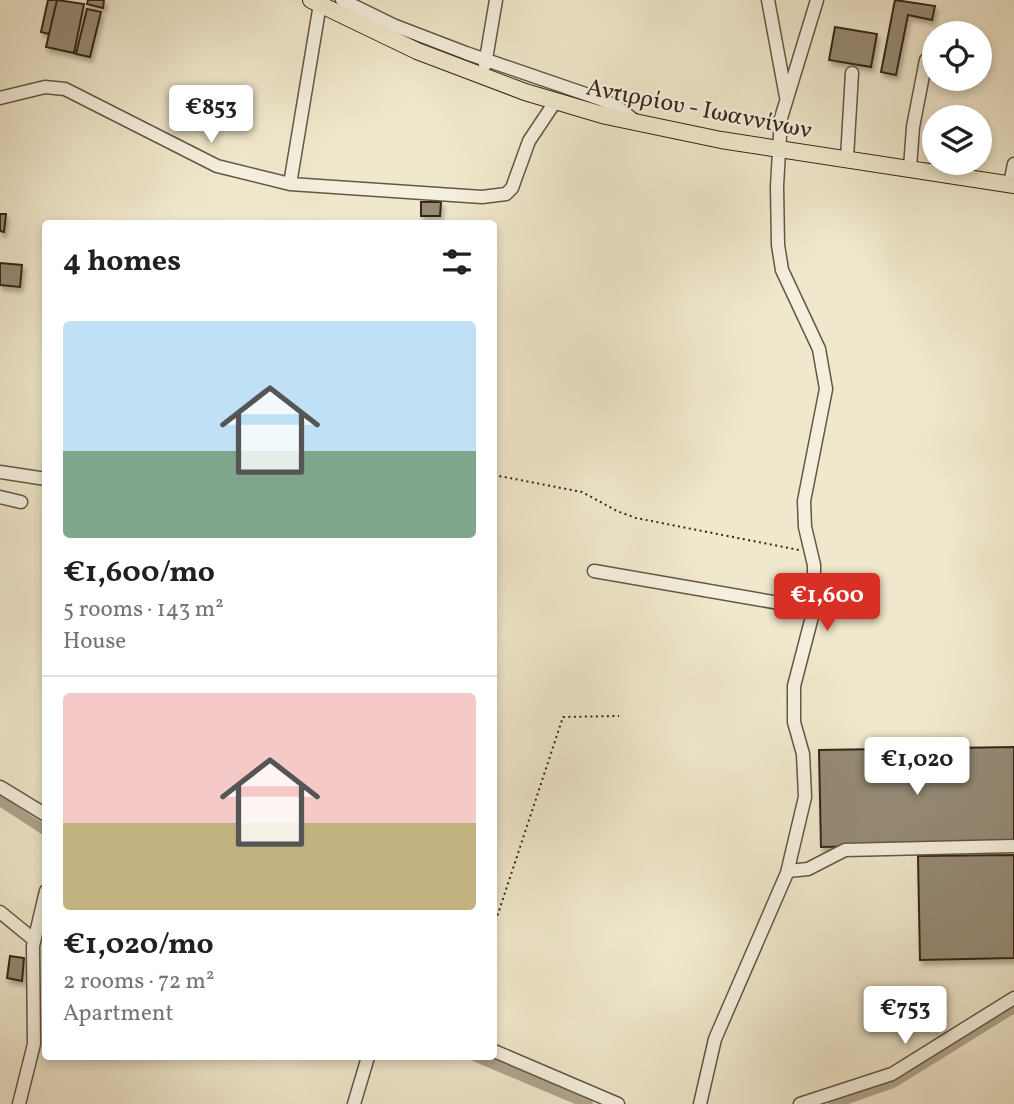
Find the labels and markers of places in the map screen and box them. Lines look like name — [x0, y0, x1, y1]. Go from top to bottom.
pin: €853 — [170, 86, 252, 145]
pin: €1,600 — [770, 574, 884, 633]
pin: €1,020 — [860, 738, 974, 797]
pin: €753 — [864, 986, 946, 1046]

